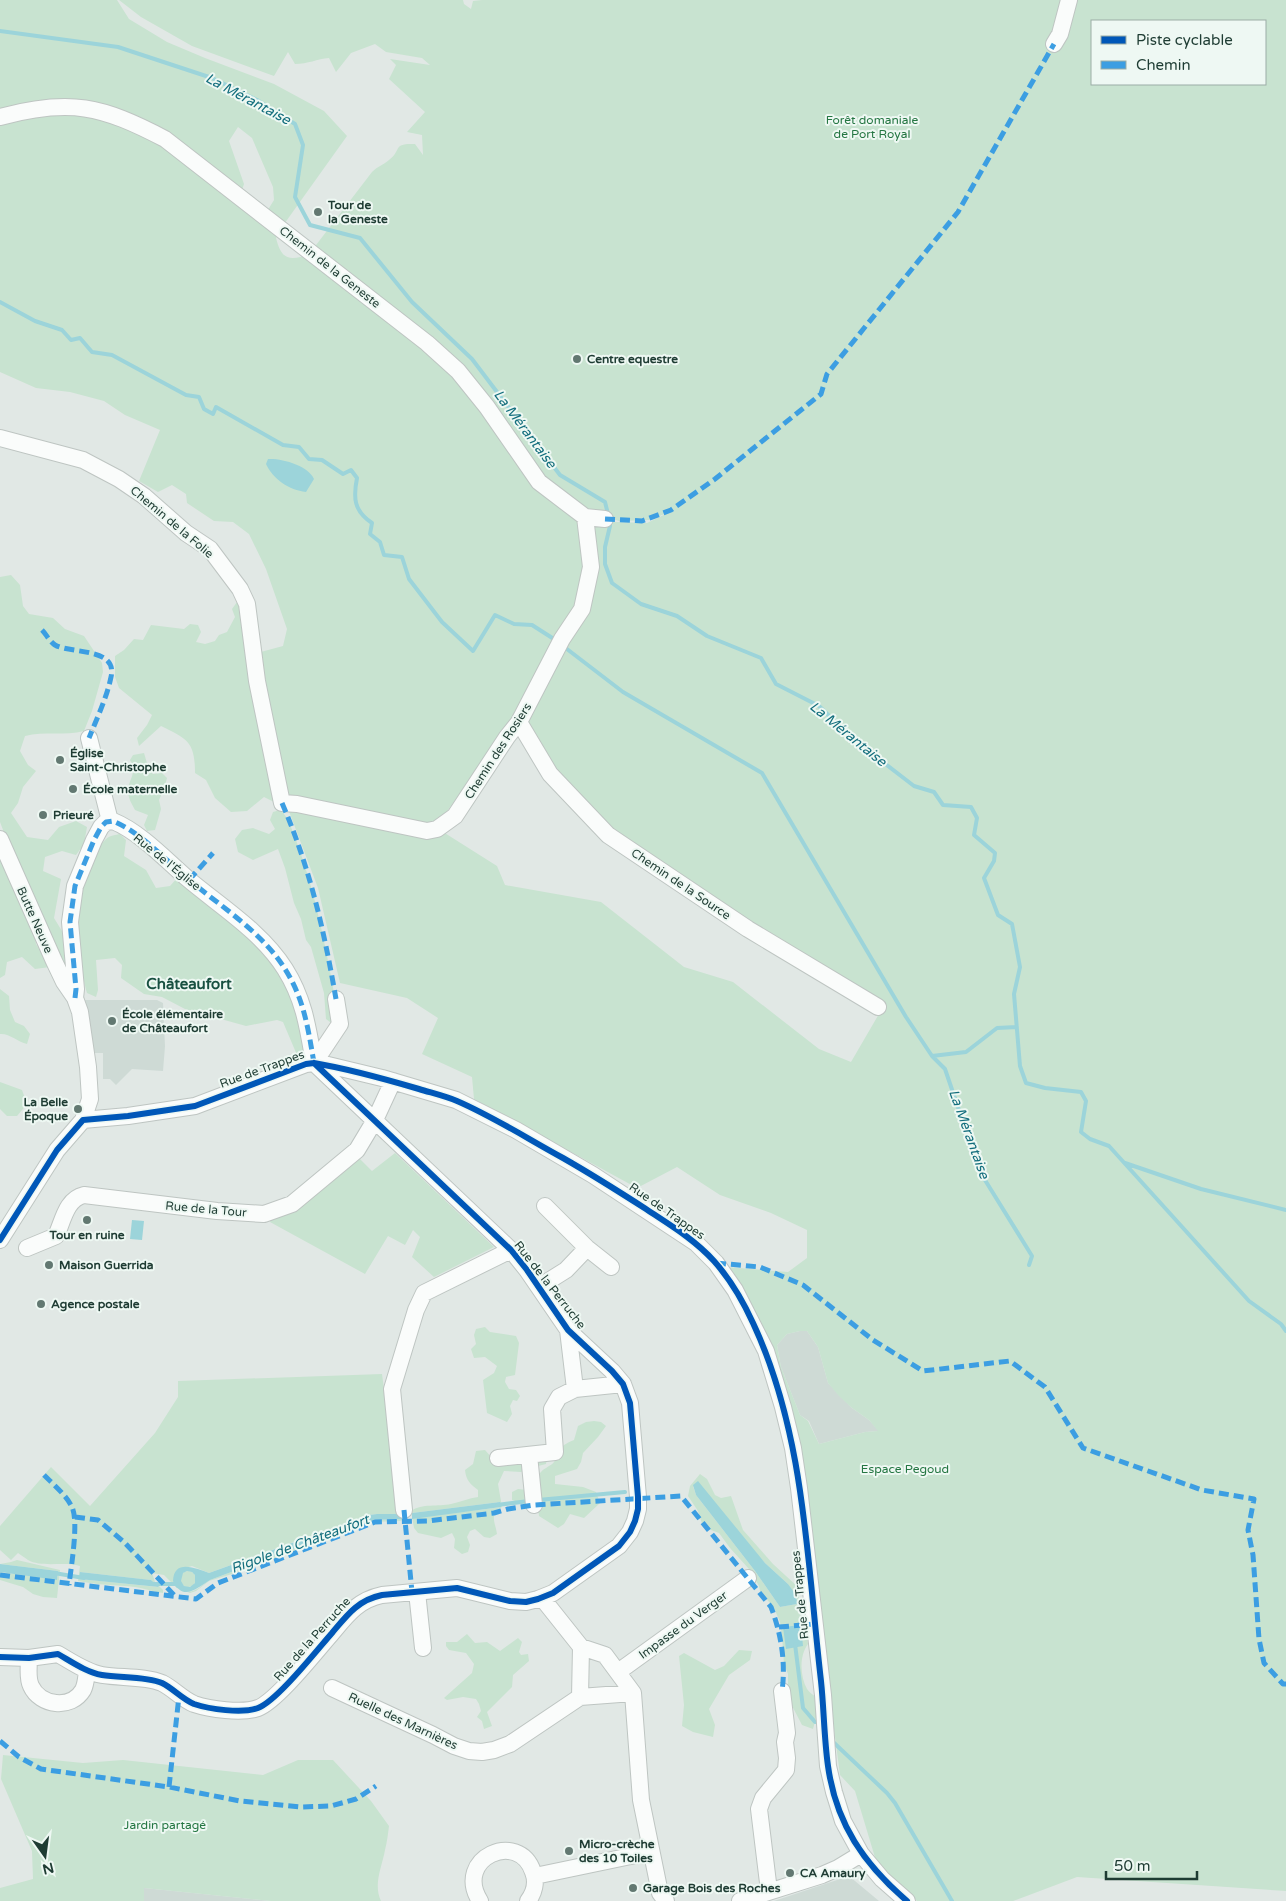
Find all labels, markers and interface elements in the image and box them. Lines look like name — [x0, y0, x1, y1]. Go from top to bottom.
legend — [1091, 20, 1266, 85]
text: Piste cyclable — [1136, 31, 1233, 49]
text: Chemin — [1136, 56, 1191, 74]
water label: La Mérantaise — [203, 69, 294, 129]
park label: Forêt domaniale de Port Royal — [826, 113, 918, 141]
place label: Tour de la Geneste — [327, 198, 388, 226]
marker: Tour de la Geneste — [312, 206, 324, 218]
street label: Chemin de la Geneste — [277, 223, 383, 311]
place label: Centre equestre — [587, 352, 678, 367]
marker: Centre equestre — [571, 353, 583, 365]
water label: La Mérantaise — [490, 386, 561, 472]
street label: Chemin de la Folie — [128, 483, 217, 561]
water label: La Mérantaise — [806, 698, 891, 771]
street label: Chemin des Rosiers — [462, 700, 534, 802]
place label: Église Saint-Christophe — [70, 746, 166, 775]
marker: Église Saint-Christophe — [54, 754, 66, 766]
place label: École maternelle — [83, 782, 178, 796]
marker: École maternelle — [67, 783, 79, 795]
place label: Prieuré — [53, 808, 94, 822]
marker: Prieuré — [37, 809, 49, 821]
street label: Rue de l'Église — [131, 831, 204, 894]
street label: Chemin de la Source — [629, 846, 733, 923]
street label: Butte Neuve — [14, 885, 56, 956]
district label: Châteaufort — [146, 975, 232, 993]
place label: École élémentaire de Châteaufort — [122, 1007, 223, 1035]
marker: École élémentaire de Châteaufort — [106, 1015, 118, 1027]
street label: Rue de Trappes — [218, 1047, 306, 1091]
water label: La Mérantaise — [945, 1087, 993, 1182]
place label: La Belle Époque — [23, 1095, 68, 1124]
marker: La Belle Époque — [72, 1103, 84, 1115]
street label: Rue de Trappes — [627, 1180, 708, 1242]
street label: Rue de la Tour — [165, 1198, 248, 1220]
marker: Tour en ruine — [81, 1214, 93, 1226]
place label: Tour en ruine — [48, 1228, 125, 1242]
street label: Rue de la Perruche — [511, 1238, 589, 1332]
place label: Maison Guerrida — [59, 1258, 154, 1272]
marker: Maison Guerrida — [43, 1259, 55, 1271]
place label: Agence postale — [51, 1297, 140, 1312]
marker: Agence postale — [35, 1298, 47, 1310]
park label: Espace Pegoud — [861, 1462, 949, 1476]
water label: Rigole de Châteaufort — [229, 1511, 373, 1577]
street label: Rue de Trappes — [788, 1550, 812, 1640]
street label: Impasse du Verger — [636, 1588, 730, 1662]
street label: Rue de la Perruche — [271, 1594, 353, 1684]
street label: Ruelle des Marnières — [346, 1690, 460, 1753]
park label: Jardin partagé — [124, 1818, 206, 1832]
north arrow — [20, 1831, 70, 1881]
place label: Micro-crèche des 10 Toiles — [579, 1837, 655, 1865]
marker: Micro-crèche des 10 Toiles — [563, 1845, 575, 1857]
scale bar — [1106, 1848, 1197, 1880]
text: 50 m — [1114, 1857, 1151, 1875]
text: N — [41, 1859, 56, 1878]
place label: CA Amaury — [800, 1866, 866, 1881]
marker: CA Amaury — [784, 1867, 796, 1879]
place label: Garage Bois des Roches — [643, 1881, 781, 1896]
marker: Garage Bois des Roches — [627, 1882, 639, 1894]

